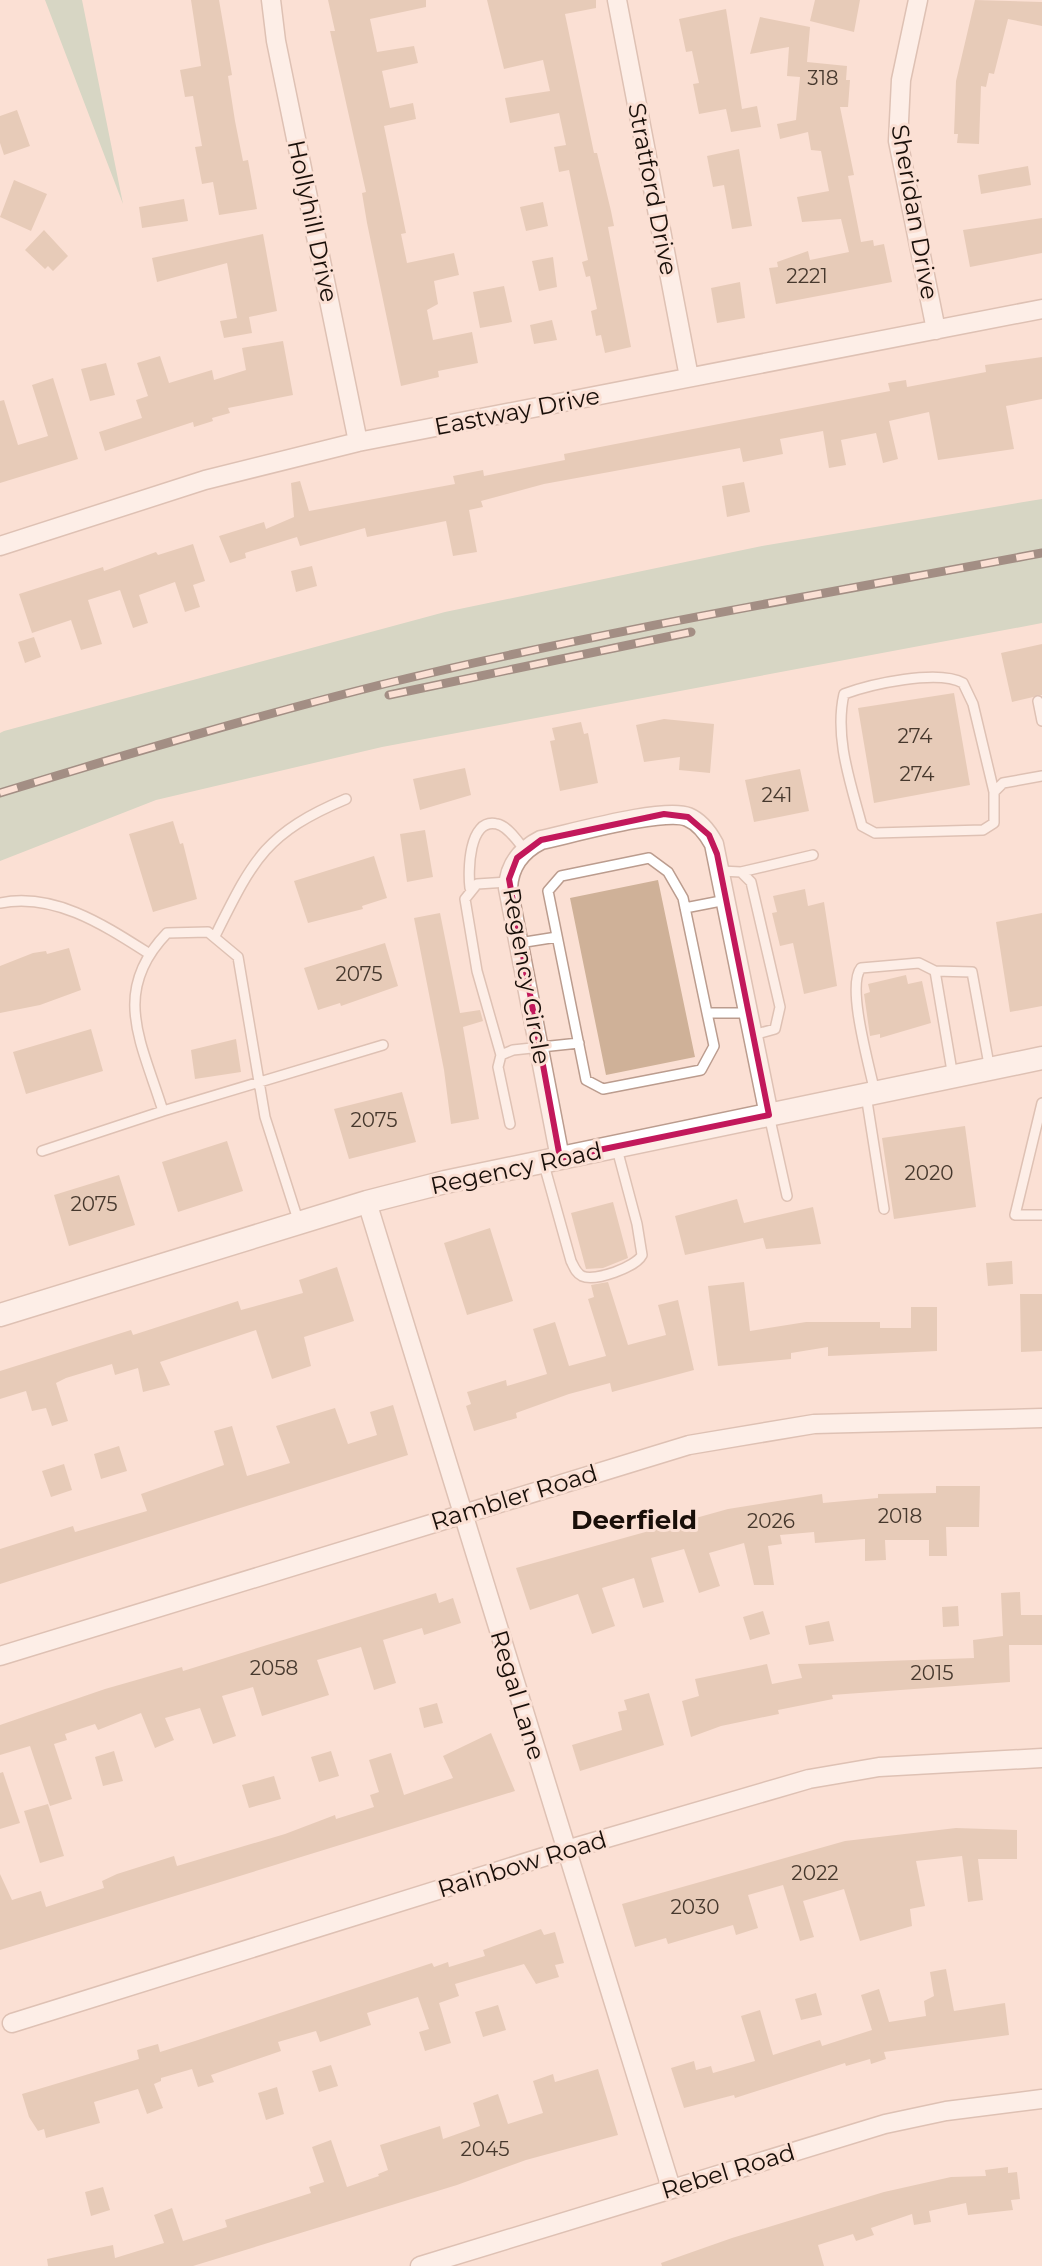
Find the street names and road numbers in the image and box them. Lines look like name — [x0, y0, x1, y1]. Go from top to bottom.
street label: Stratford Drive — [622, 100, 684, 278]
street label: Sheridan Drive — [885, 122, 945, 302]
street label: Hollyhill Drive — [282, 137, 344, 305]
street label: Eastway Drive — [432, 381, 602, 441]
street label: Regency Circle — [497, 885, 557, 1067]
street label: Regency Road — [428, 1136, 604, 1200]
street label: Rambler Road — [427, 1458, 601, 1536]
street label: Regal Lane — [485, 1627, 551, 1763]
street label: Rainbow Road — [434, 1825, 610, 1903]
street label: Rebel Road — [658, 2137, 798, 2205]

